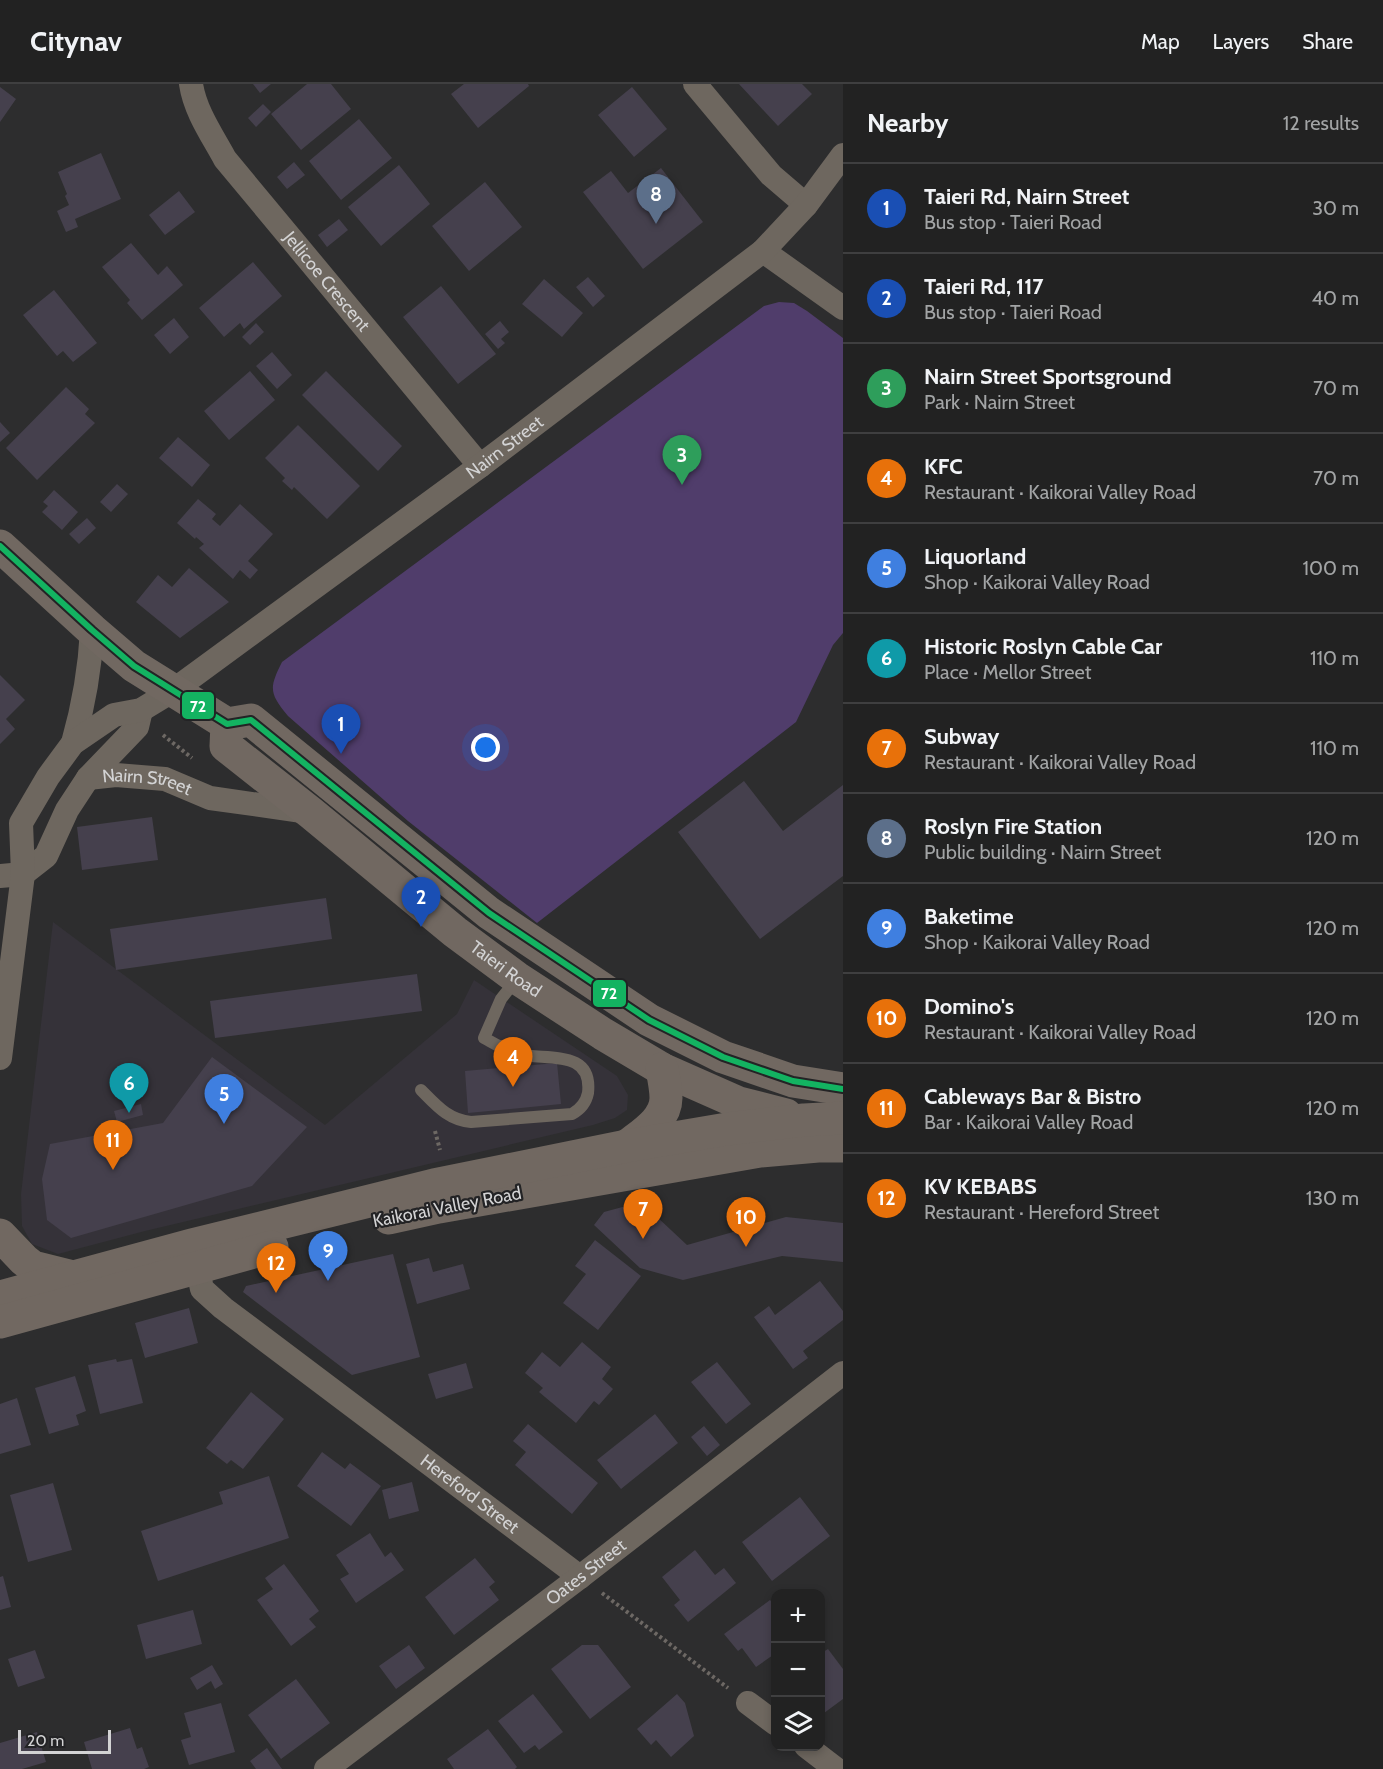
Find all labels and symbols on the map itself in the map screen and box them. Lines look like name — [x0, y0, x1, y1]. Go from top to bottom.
pin: 8 — [636, 174, 676, 224]
street label: Jellicoe Crescent — [278, 226, 375, 336]
street label: Nairn Street — [462, 411, 548, 483]
pin: 3 — [662, 436, 702, 485]
line badge: 72 — [181, 691, 215, 720]
text: 72 — [190, 697, 206, 716]
pin: 1 — [322, 704, 360, 754]
your location — [471, 733, 500, 762]
street label: Nairn Street — [101, 764, 195, 800]
pin: 2 — [402, 878, 440, 927]
street label: Taieri Road — [466, 936, 546, 1002]
line badge: 72 — [592, 979, 627, 1008]
text: 72 — [601, 984, 617, 1003]
pin: 4 — [494, 1038, 532, 1087]
pin: 6 — [110, 1064, 148, 1113]
pin: 5 — [204, 1074, 244, 1124]
pin: 11 — [94, 1120, 132, 1170]
street label: Kaikorai Valley Road — [371, 1182, 523, 1232]
pin: 7 — [624, 1190, 662, 1239]
pin: 10 — [726, 1198, 766, 1247]
pin: 9 — [308, 1232, 348, 1281]
pin: 12 — [256, 1244, 296, 1293]
street label: Hereford Street — [416, 1450, 523, 1538]
street label: Oates Street — [541, 1534, 630, 1610]
scale bar — [18, 1727, 111, 1754]

